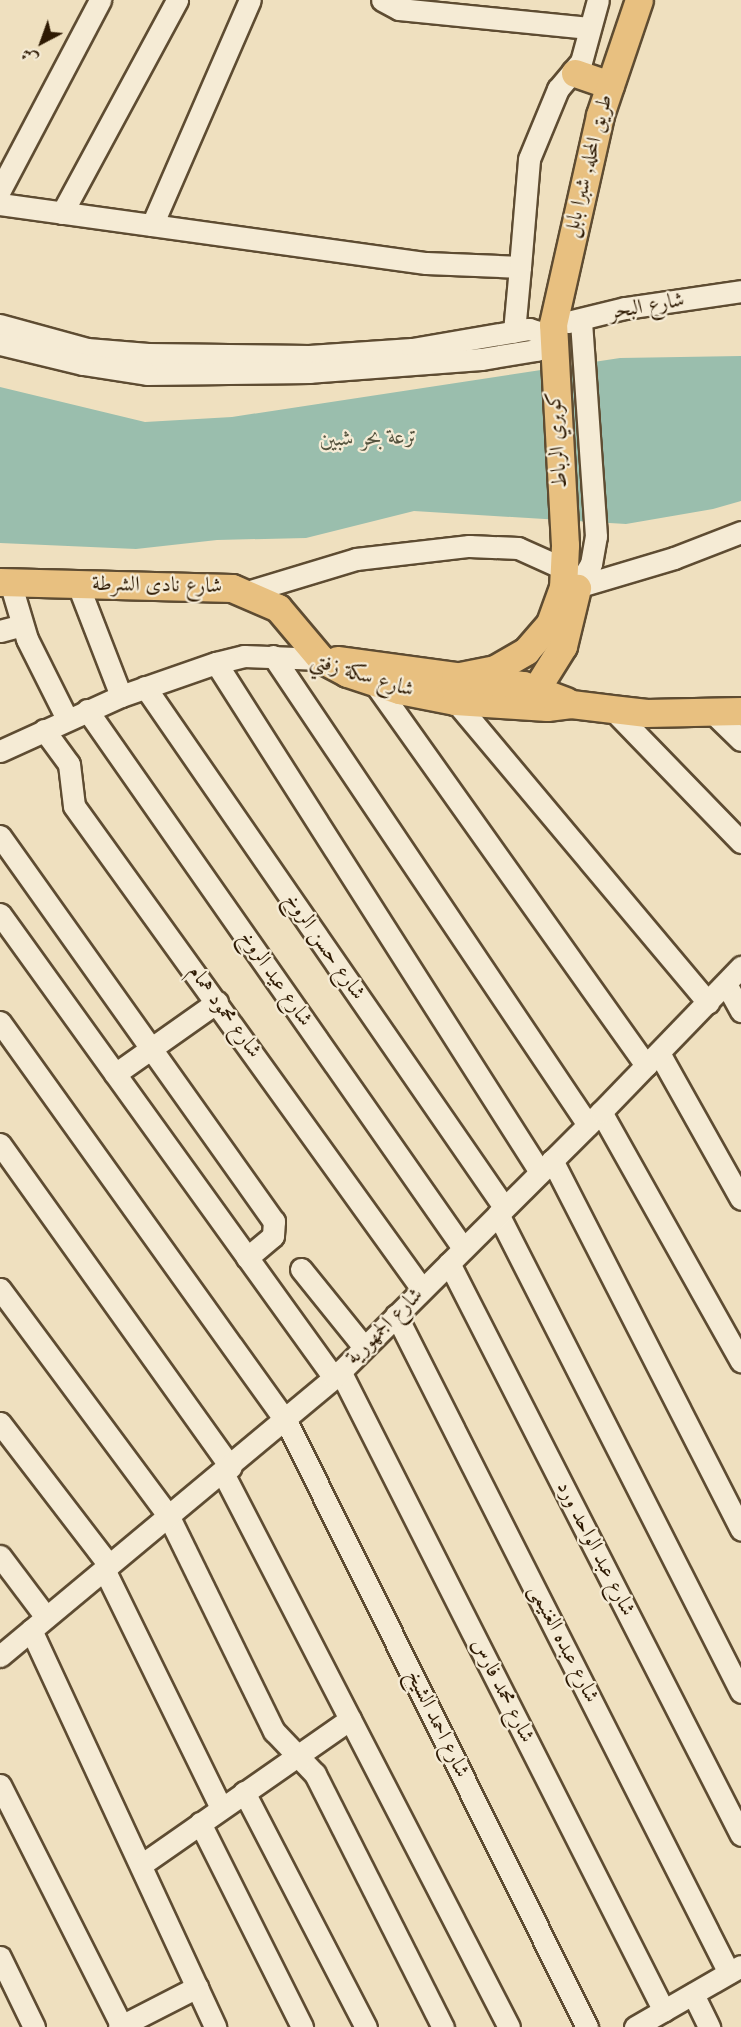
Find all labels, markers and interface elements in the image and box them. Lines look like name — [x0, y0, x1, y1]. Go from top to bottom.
north arrow — [12, 12, 72, 72]
text: ش — [19, 44, 41, 67]
street label: طريق المحله, شبرا بابل — [559, 92, 619, 240]
street label: شارع البحر — [608, 288, 686, 326]
street label: كوبري الرباط — [542, 391, 574, 489]
water label: ترعة بحر شبين — [319, 424, 419, 454]
street label: شارع نادى الشرطة — [92, 572, 222, 600]
street label: شارع سكة زفتي — [307, 648, 417, 704]
street label: شارع حسن الروخ — [278, 889, 370, 1005]
street label: شارع عيد الروخ — [233, 926, 317, 1032]
street label: شارع محمود همام — [182, 961, 266, 1063]
street label: شارع الجمهورية — [341, 1283, 429, 1371]
street label: شارع عبد الواحد ورد — [550, 1477, 640, 1621]
street label: شارع عبده الغنيمى — [522, 1581, 604, 1707]
street label: شارع محمد فارس — [465, 1635, 539, 1747]
street label: شارع احمد الشيخ — [400, 1666, 474, 1782]

